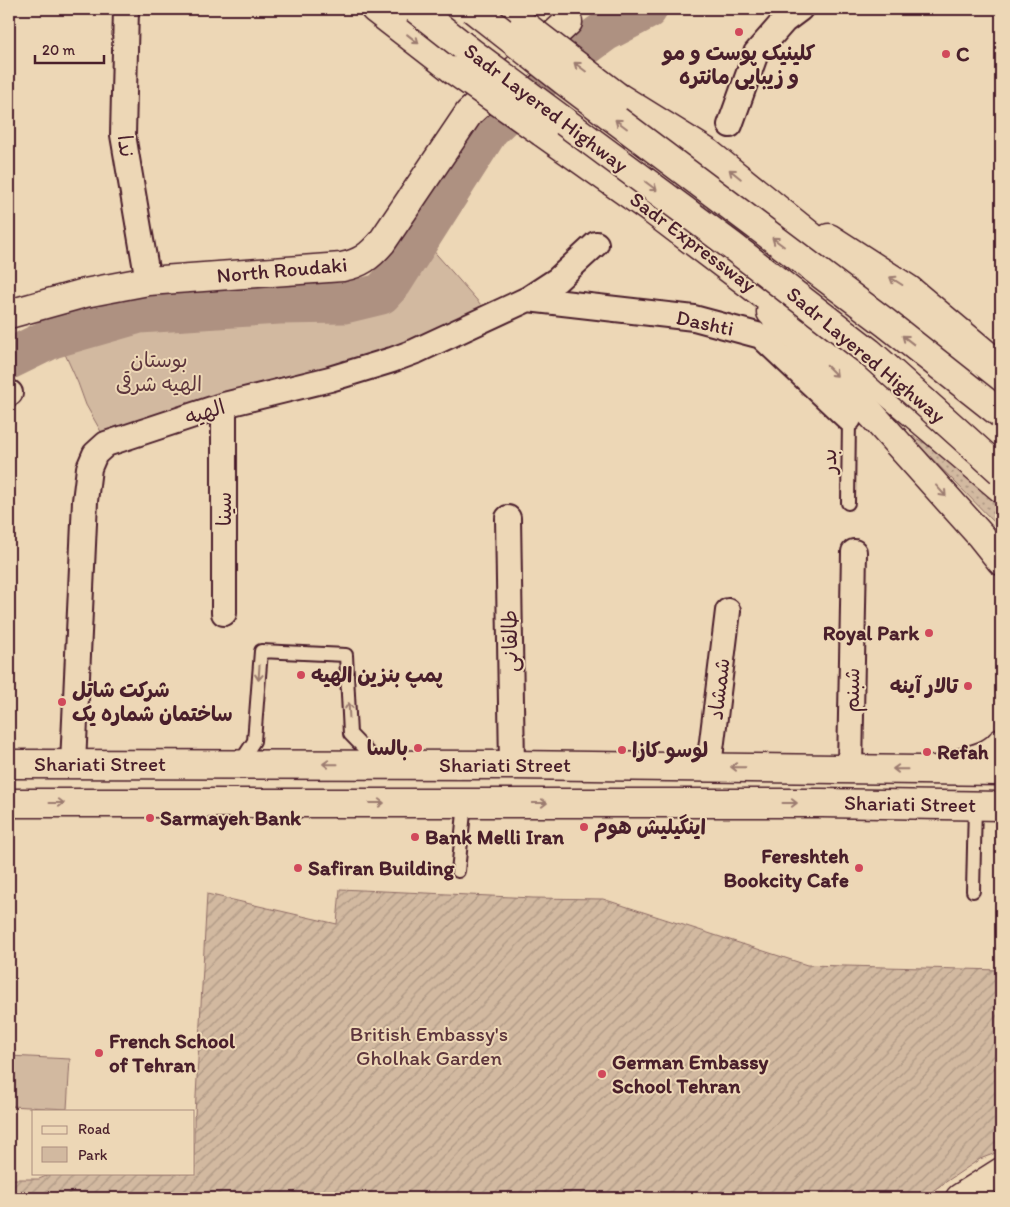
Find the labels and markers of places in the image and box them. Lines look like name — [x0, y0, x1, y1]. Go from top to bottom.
marker: کلینیک پوست و مو و زیبایی مانتره — [733, 26, 745, 38]
place label: کلینیک پوست و مو و زیبایی مانتره — [661, 40, 816, 90]
place label: C — [956, 41, 970, 66]
marker: C — [940, 48, 952, 60]
place label: Royal Park — [823, 620, 920, 646]
marker: Royal Park — [923, 627, 935, 639]
place label: پمپ بنزین الهیه — [311, 662, 443, 688]
marker: پمپ بنزین الهیه — [295, 669, 307, 681]
place label: تالار آینه — [890, 673, 959, 699]
place label: شرکت شاتل ساختمان شماره یک — [72, 677, 233, 727]
marker: تالار آینه — [962, 680, 974, 692]
marker: شرکت شاتل ساختمان شماره یک — [56, 696, 68, 708]
place label: بالسا — [367, 735, 408, 761]
place label: لوسو کازا — [632, 737, 708, 764]
place label: Refah — [937, 739, 989, 764]
marker: بالسا — [412, 742, 424, 754]
marker: لوسو کازا — [616, 744, 628, 756]
marker: Refah — [921, 746, 933, 758]
place label: Sarmayeh Bank — [160, 805, 302, 831]
marker: Sarmayeh Bank — [144, 812, 156, 824]
place label: اینگیلیش هوم — [594, 814, 706, 843]
marker: اینگیلیش هوم — [578, 821, 590, 833]
place label: Bank Melli Iran — [425, 824, 564, 849]
marker: Bank Melli Iran — [409, 831, 421, 843]
place label: Fereshteh Bookcity Cafe — [723, 843, 849, 893]
place label: Safiran Building — [308, 855, 455, 881]
marker: Safiran Building — [292, 862, 304, 874]
marker: Fereshteh Bookcity Cafe — [853, 862, 865, 874]
place label: French School of Tehran — [109, 1028, 236, 1077]
marker: French School of Tehran — [93, 1047, 105, 1059]
place label: German Embassy School Tehran — [612, 1049, 769, 1098]
marker: German Embassy School Tehran — [596, 1068, 608, 1080]

